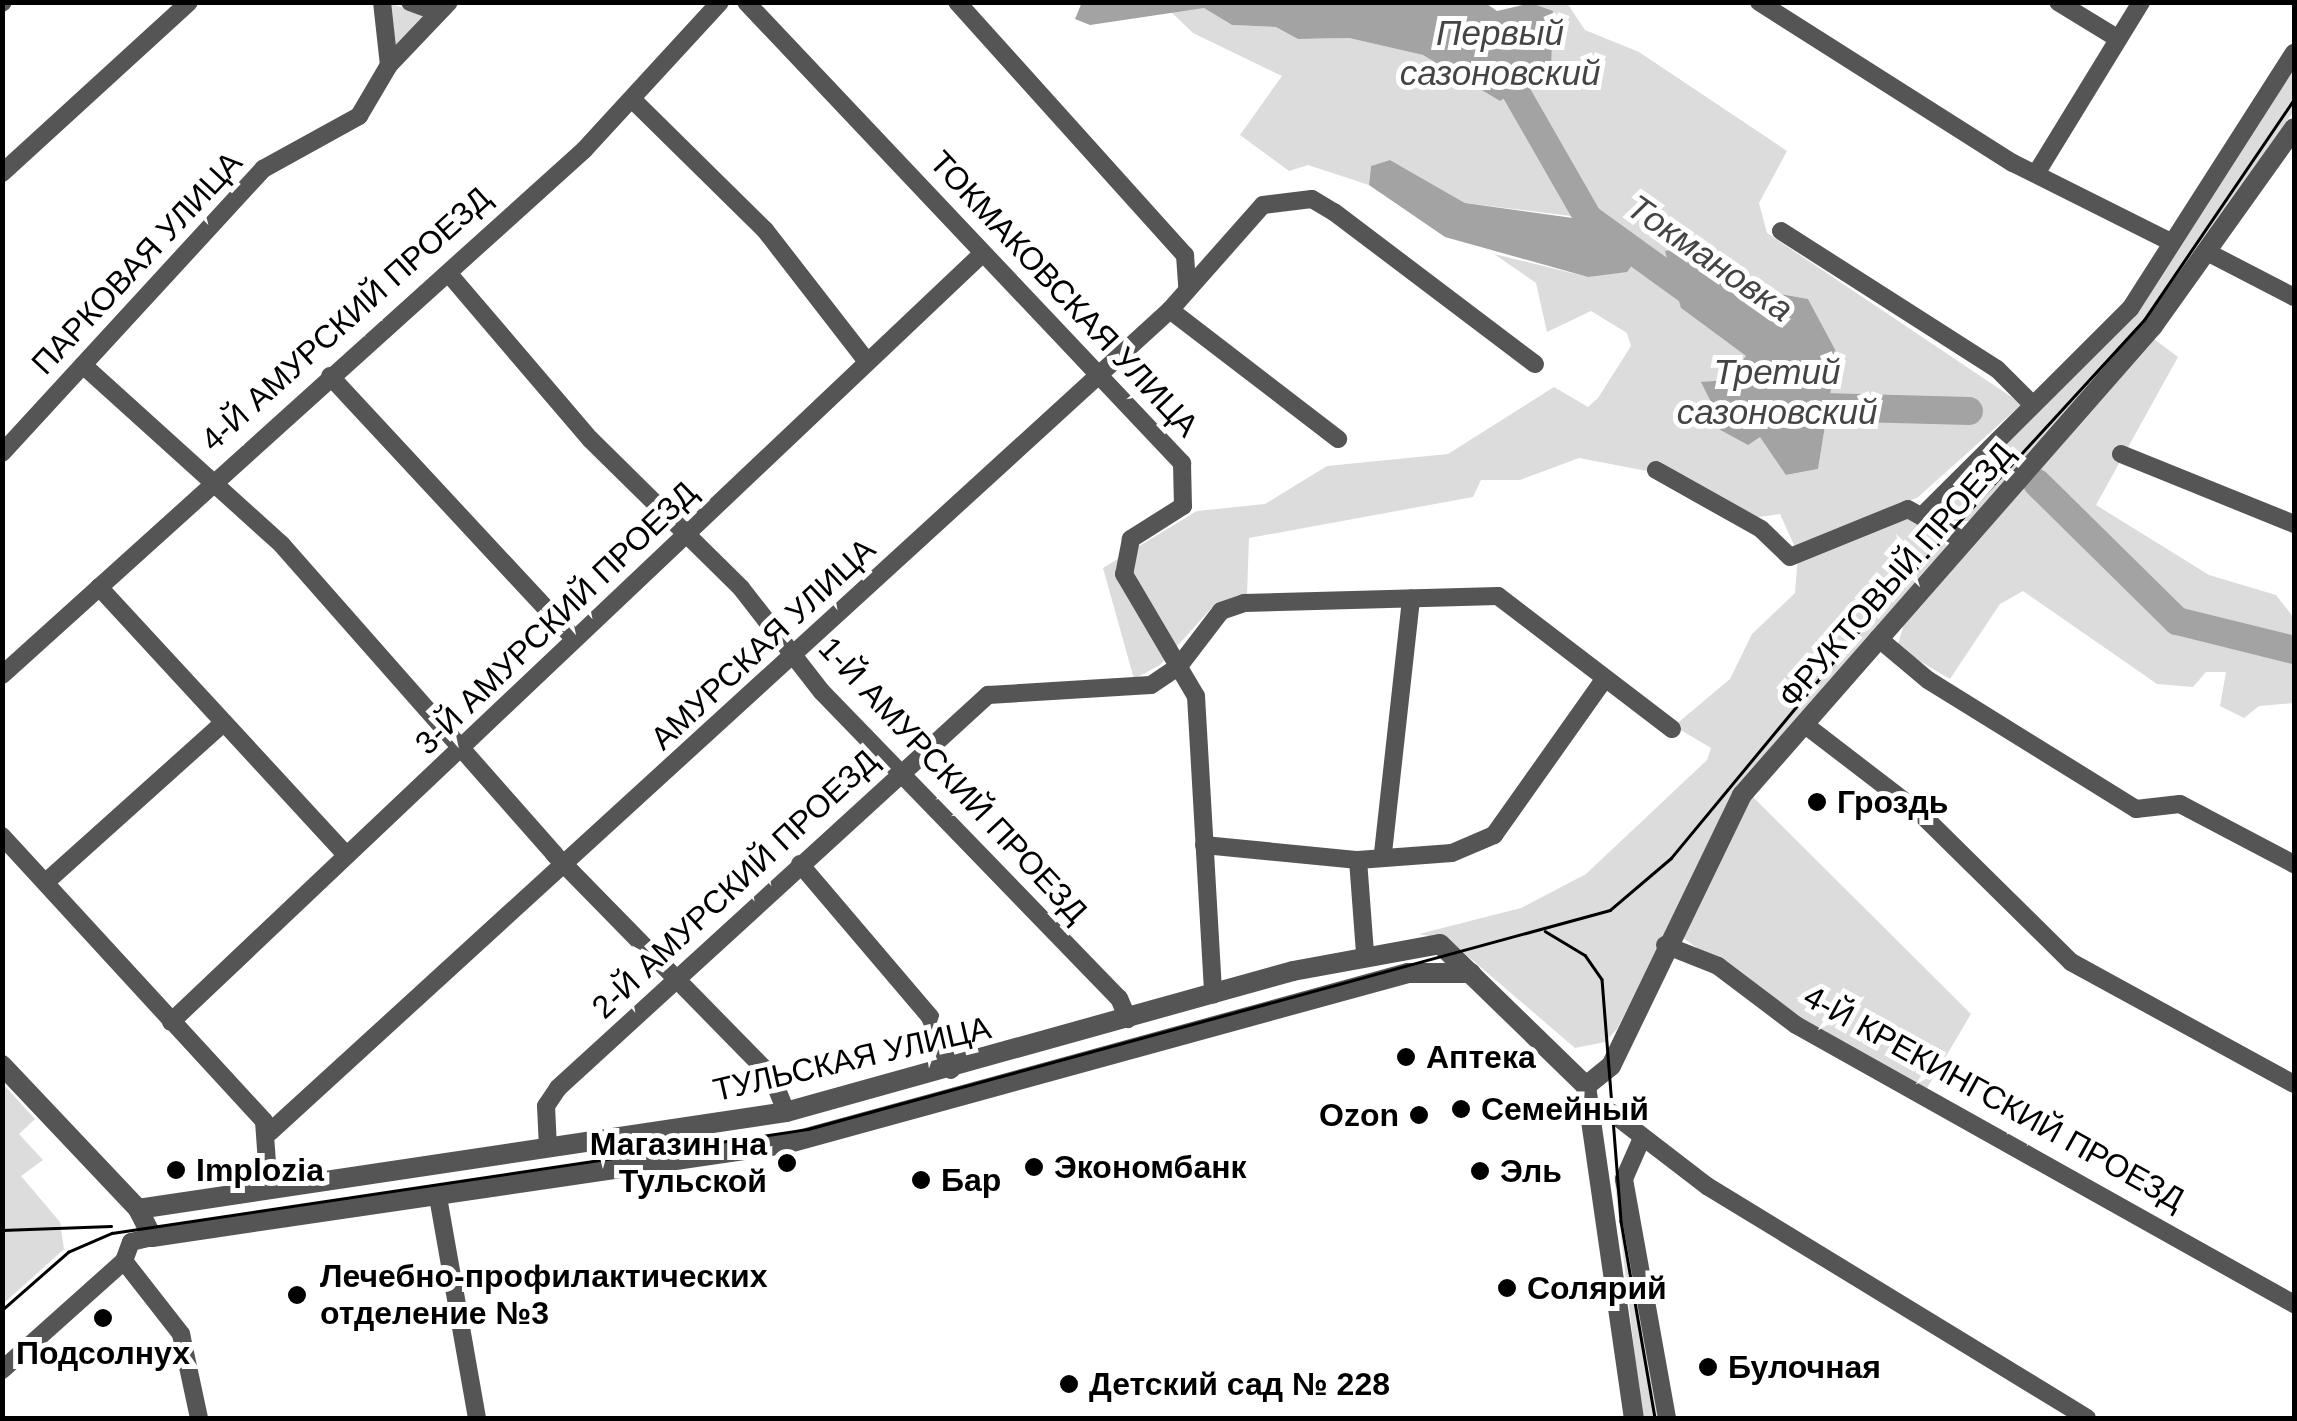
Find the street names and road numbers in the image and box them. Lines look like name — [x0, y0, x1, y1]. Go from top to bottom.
street label: ТОКМАКОВСКАЯ УЛИЦА — [922, 143, 1206, 445]
street label: ПАРКОВАЯ УЛИЦА — [24, 144, 250, 382]
street label: 4-Й АМУРСКИЙ ПРОЕЗД — [193, 179, 499, 459]
street label: ФРУКТОВЫЙ ПРОЕЗД — [1770, 435, 2022, 715]
street label: 3-Й АМУРСКИЙ ПРОЕЗД — [407, 473, 705, 763]
street label: АМУРСКАЯ УЛИЦА — [643, 530, 883, 758]
street label: 1-Й АМУРСКИЙ ПРОЕЗД — [811, 629, 1095, 931]
street label: 2-Й АМУРСКИЙ ПРОЕЗД — [584, 742, 886, 1026]
street label: 4-Й КРЕКИНГСКИЙ ПРОЕЗД — [1797, 977, 2191, 1219]
street label: ТУЛЬСКАЯ УЛИЦА — [710, 1008, 994, 1110]

